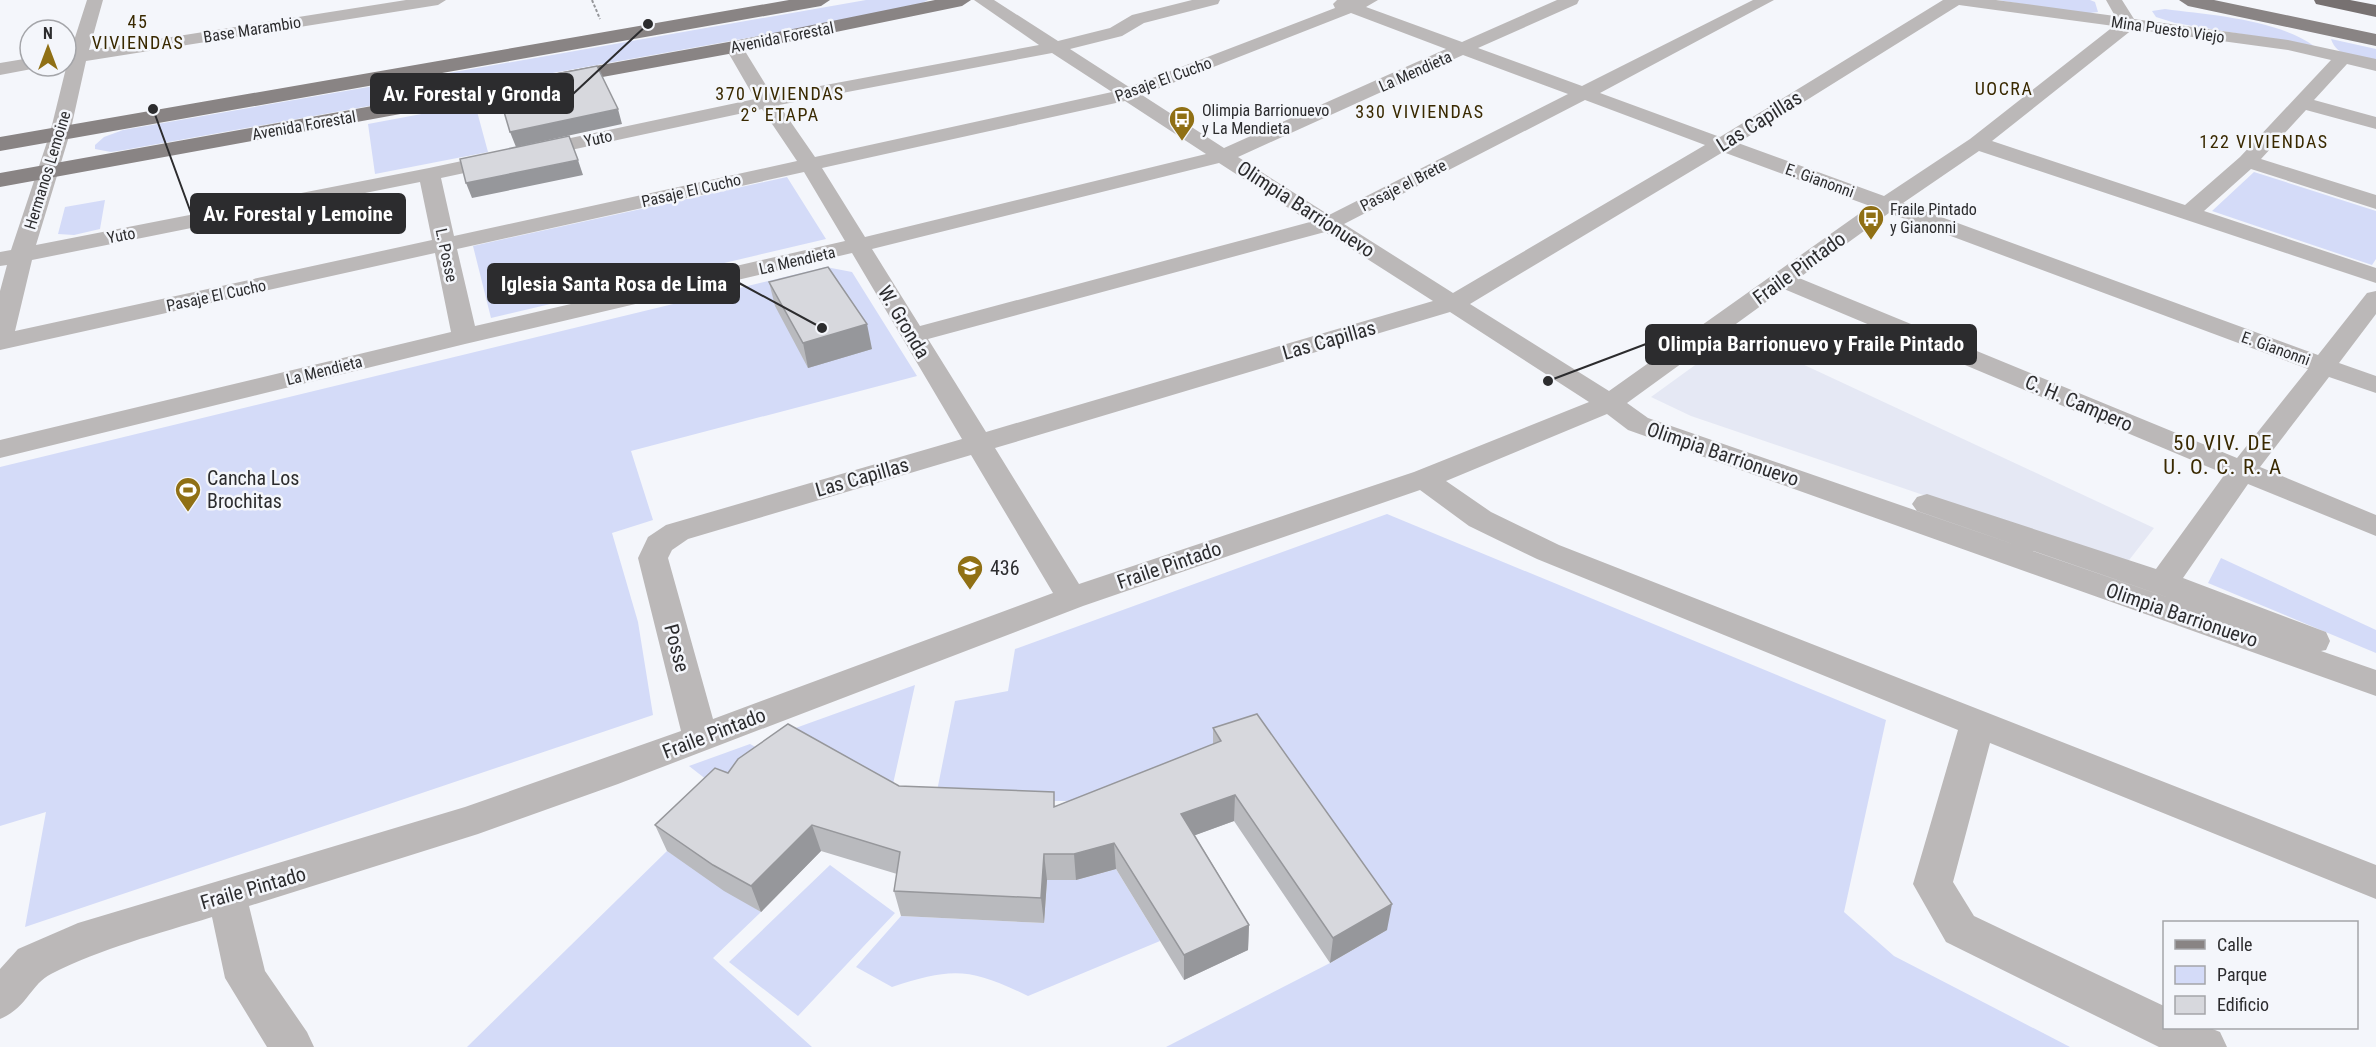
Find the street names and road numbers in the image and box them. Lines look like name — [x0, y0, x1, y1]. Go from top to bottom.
street label: Base Marambio — [202, 12, 302, 47]
street label: Mina Puesto Viejo — [2110, 12, 2226, 47]
street label: Avenida Forestal — [729, 18, 835, 57]
street label: La Mendieta — [1376, 47, 1455, 96]
street label: Pasaje El Cucho — [1112, 53, 1214, 106]
street label: Las Capillas — [1712, 85, 1806, 157]
street label: Avenida Forestal — [251, 107, 357, 144]
street label: Hermanos Lemoine — [20, 109, 75, 232]
street label: Yuto — [582, 126, 614, 151]
street label: Olimpia Barrionuevo — [1233, 156, 1379, 262]
street label: Pasaje el Brete — [1357, 156, 1450, 215]
street label: E. Gianonni — [1783, 159, 1857, 202]
street label: Pasaje El Cucho — [640, 170, 743, 211]
street label: Yuto — [105, 223, 137, 248]
street label: Fraile Pintado — [1748, 226, 1850, 310]
street label: L. Posse — [432, 227, 461, 284]
street label: La Mendieta — [757, 242, 837, 278]
street label: Pasaje El Cucho — [165, 276, 268, 315]
street label: W. Gronda — [873, 281, 935, 363]
street label: Las Capillas — [1280, 315, 1378, 365]
street label: E. Gianonni — [2239, 327, 2313, 370]
street label: La Mendieta — [284, 352, 364, 389]
street label: C. H. Campero — [2022, 370, 2136, 436]
street label: Olimpia Barrionuevo — [1644, 417, 1802, 491]
street label: Las Capillas — [813, 452, 911, 502]
street label: Fraile Pintado — [1114, 536, 1224, 594]
street label: Olimpia Barrionuevo — [2103, 578, 2261, 652]
street label: Posse — [659, 621, 695, 675]
street label: Fraile Pintado — [659, 702, 769, 764]
street label: Fraile Pintado — [197, 861, 309, 915]

